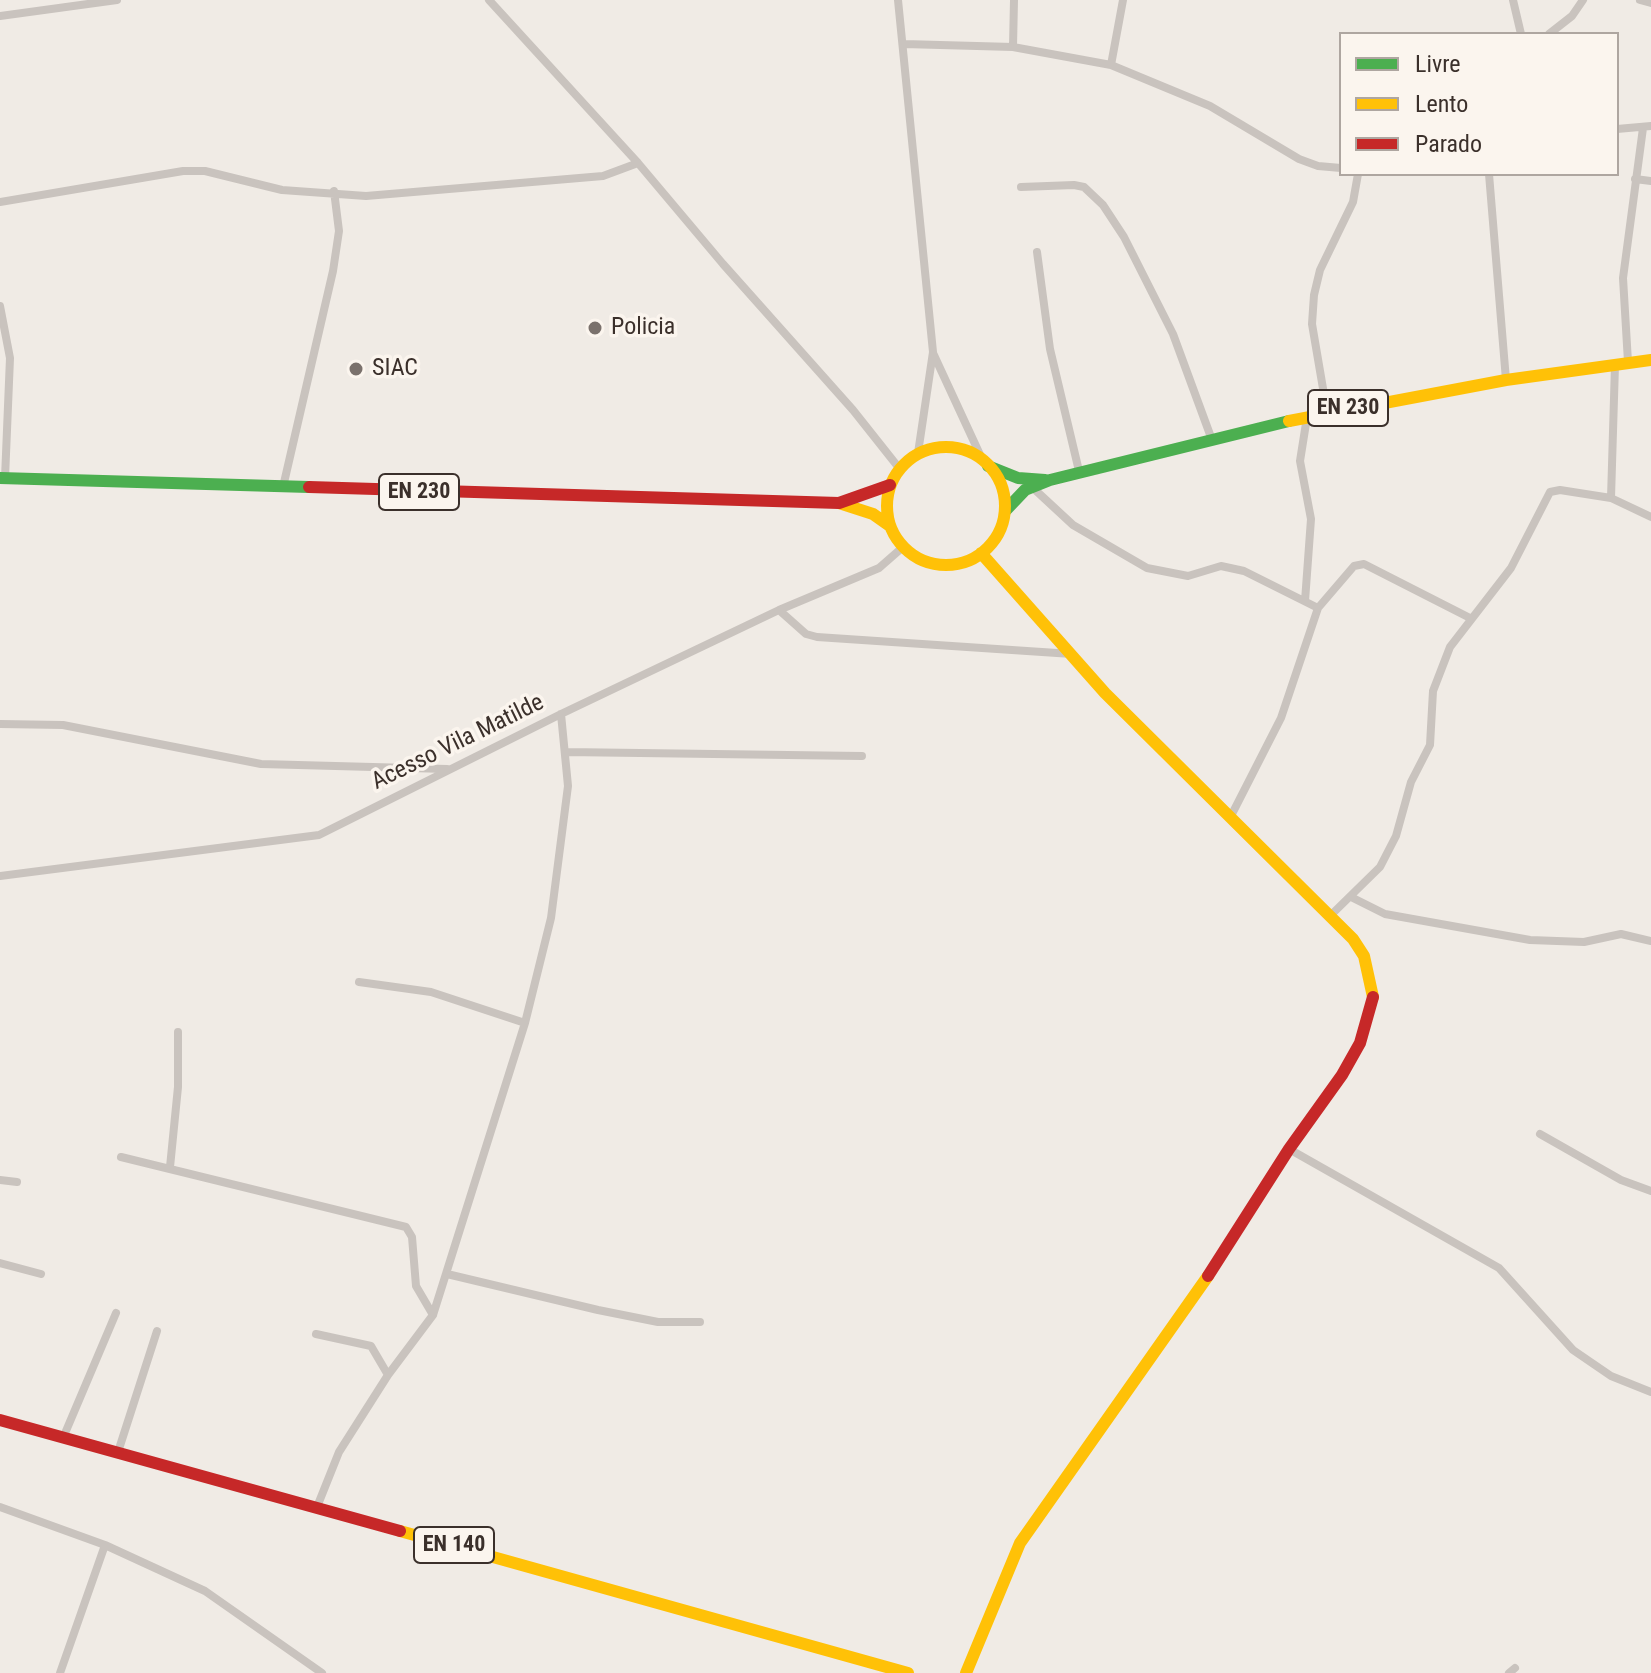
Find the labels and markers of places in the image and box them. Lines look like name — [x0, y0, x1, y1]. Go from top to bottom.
place label: Policia — [611, 314, 675, 342]
marker: Policia — [586, 319, 604, 337]
place label: SIAC — [372, 355, 418, 383]
marker: SIAC — [347, 360, 365, 378]

